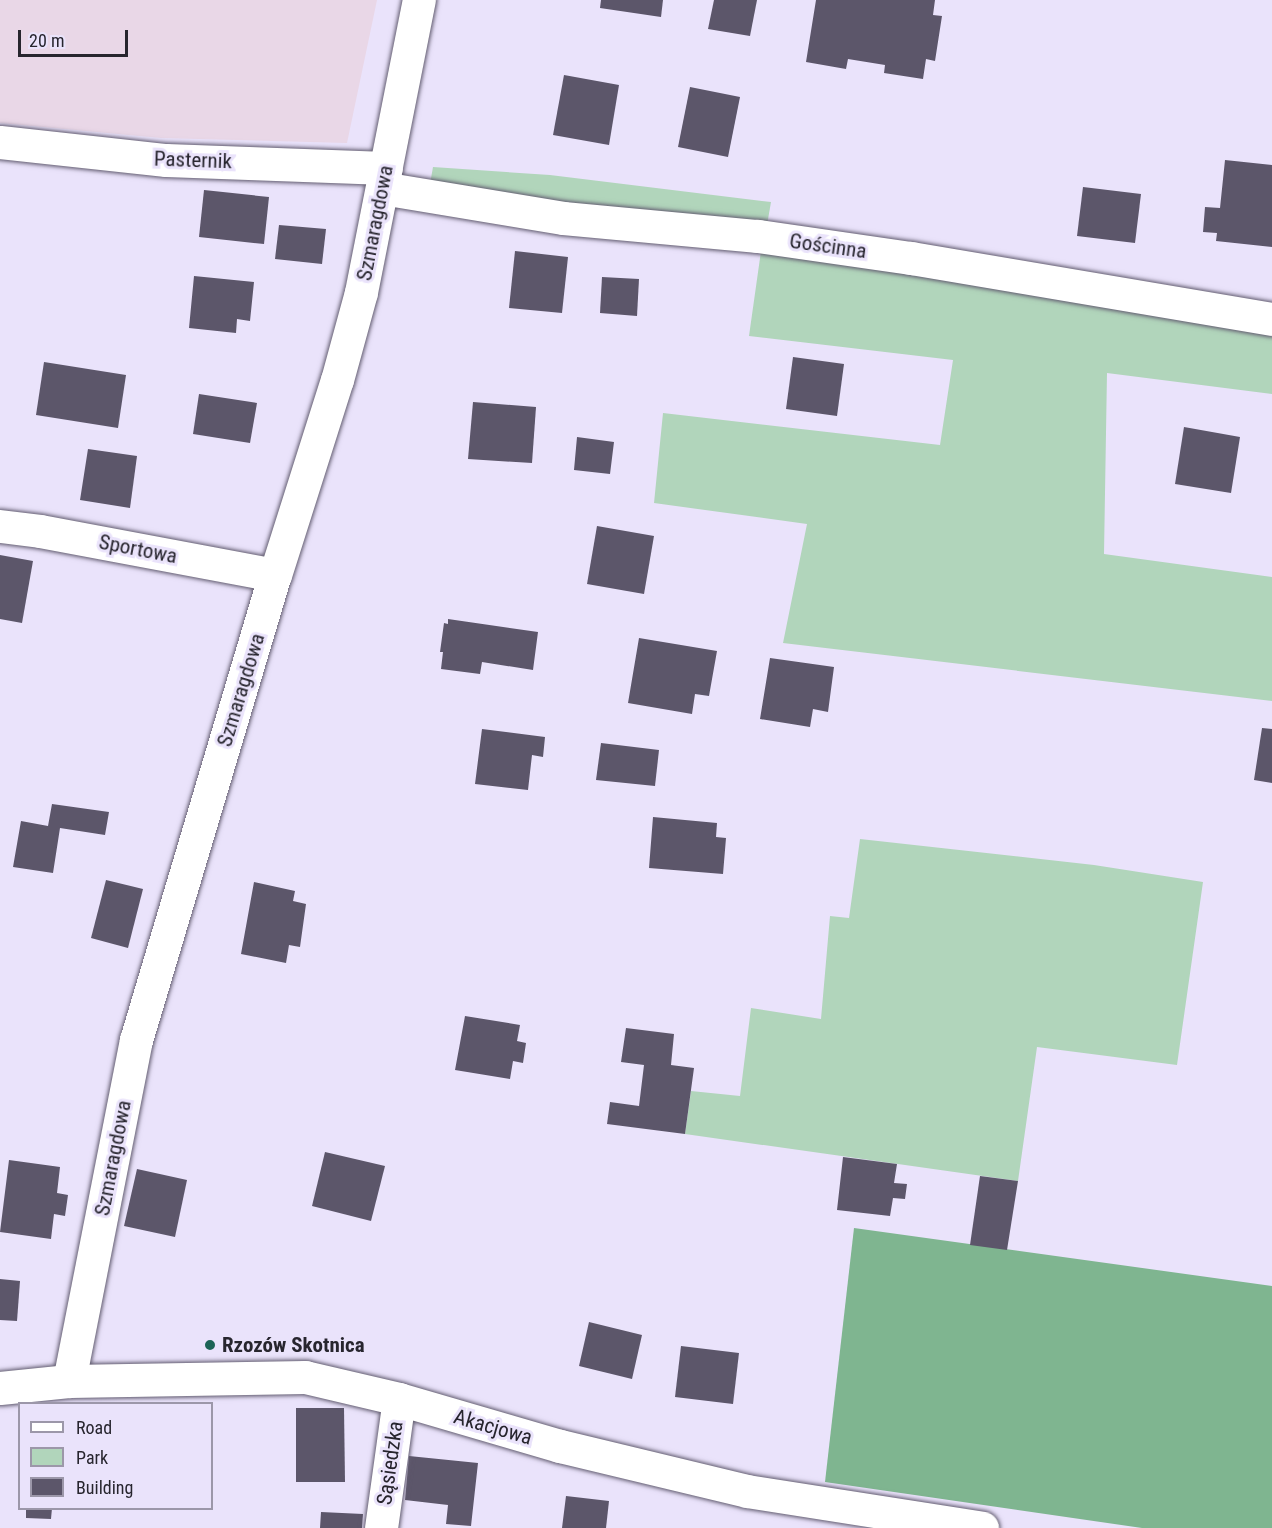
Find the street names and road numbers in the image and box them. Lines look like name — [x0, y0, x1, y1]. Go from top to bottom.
street label: Pasternik — [154, 146, 232, 174]
street label: Szmaragdowa — [351, 163, 399, 283]
street label: Gościnna — [788, 228, 868, 264]
street label: Sportowa — [97, 529, 179, 569]
street label: Szmaragdowa — [212, 630, 270, 750]
street label: Szmaragdowa — [89, 1098, 137, 1218]
street label: Akacjowa — [451, 1404, 535, 1450]
street label: Sąsiedzka — [372, 1419, 408, 1507]

